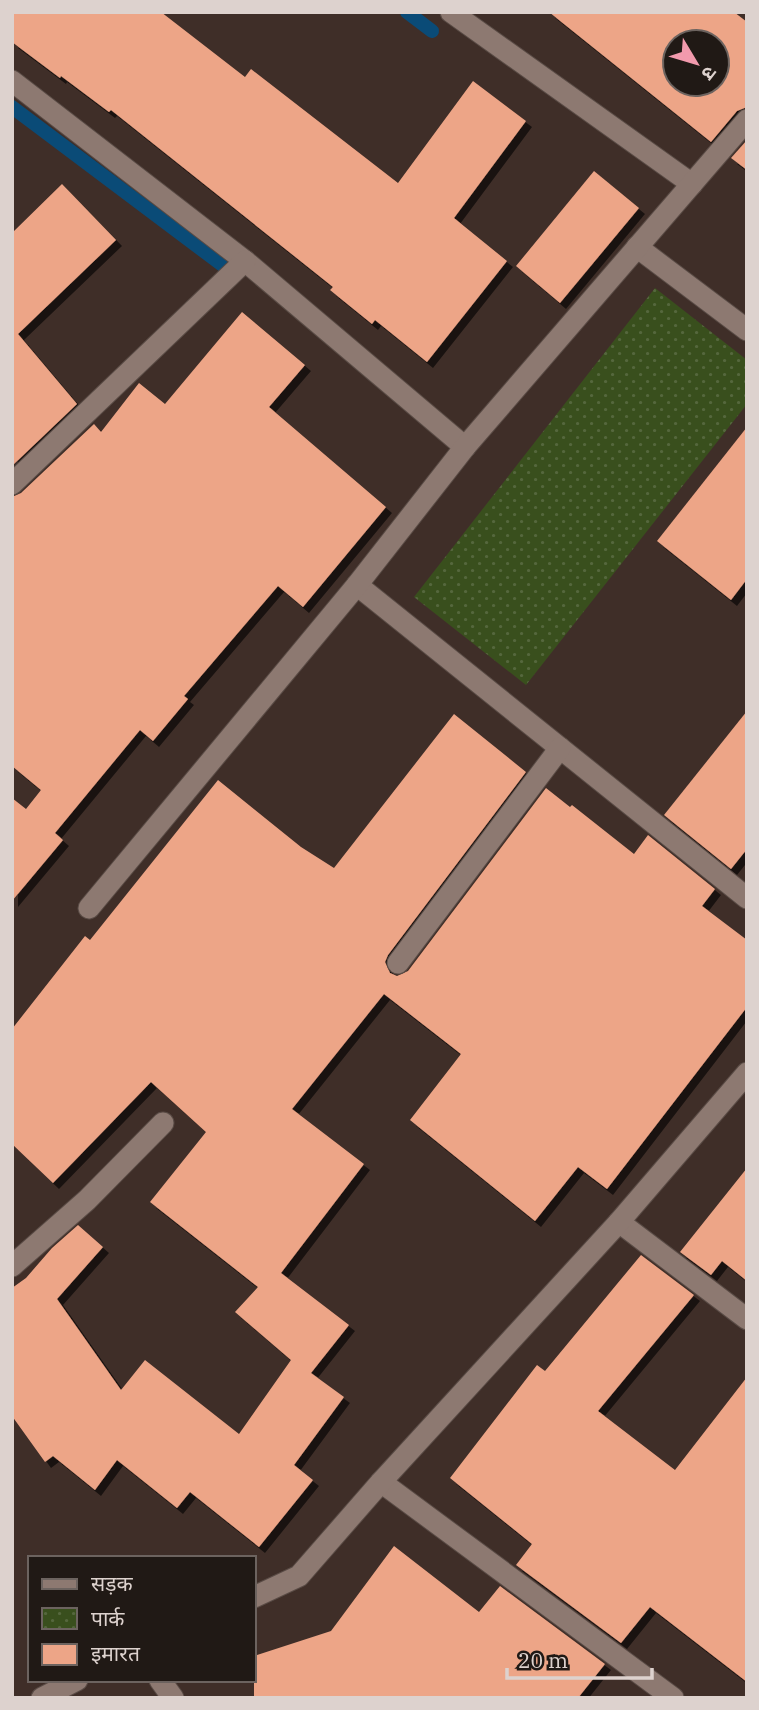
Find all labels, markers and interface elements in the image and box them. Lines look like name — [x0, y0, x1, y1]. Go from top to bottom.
north arrow — [661, 28, 731, 98]
text: उ — [696, 62, 722, 86]
legend — [28, 1556, 256, 1682]
text: सड़क — [91, 1569, 133, 1597]
text: पार्क — [91, 1604, 125, 1632]
scale bar — [507, 1636, 652, 1680]
text: इमारत — [91, 1639, 141, 1667]
text: 20 m — [518, 1646, 568, 1674]

